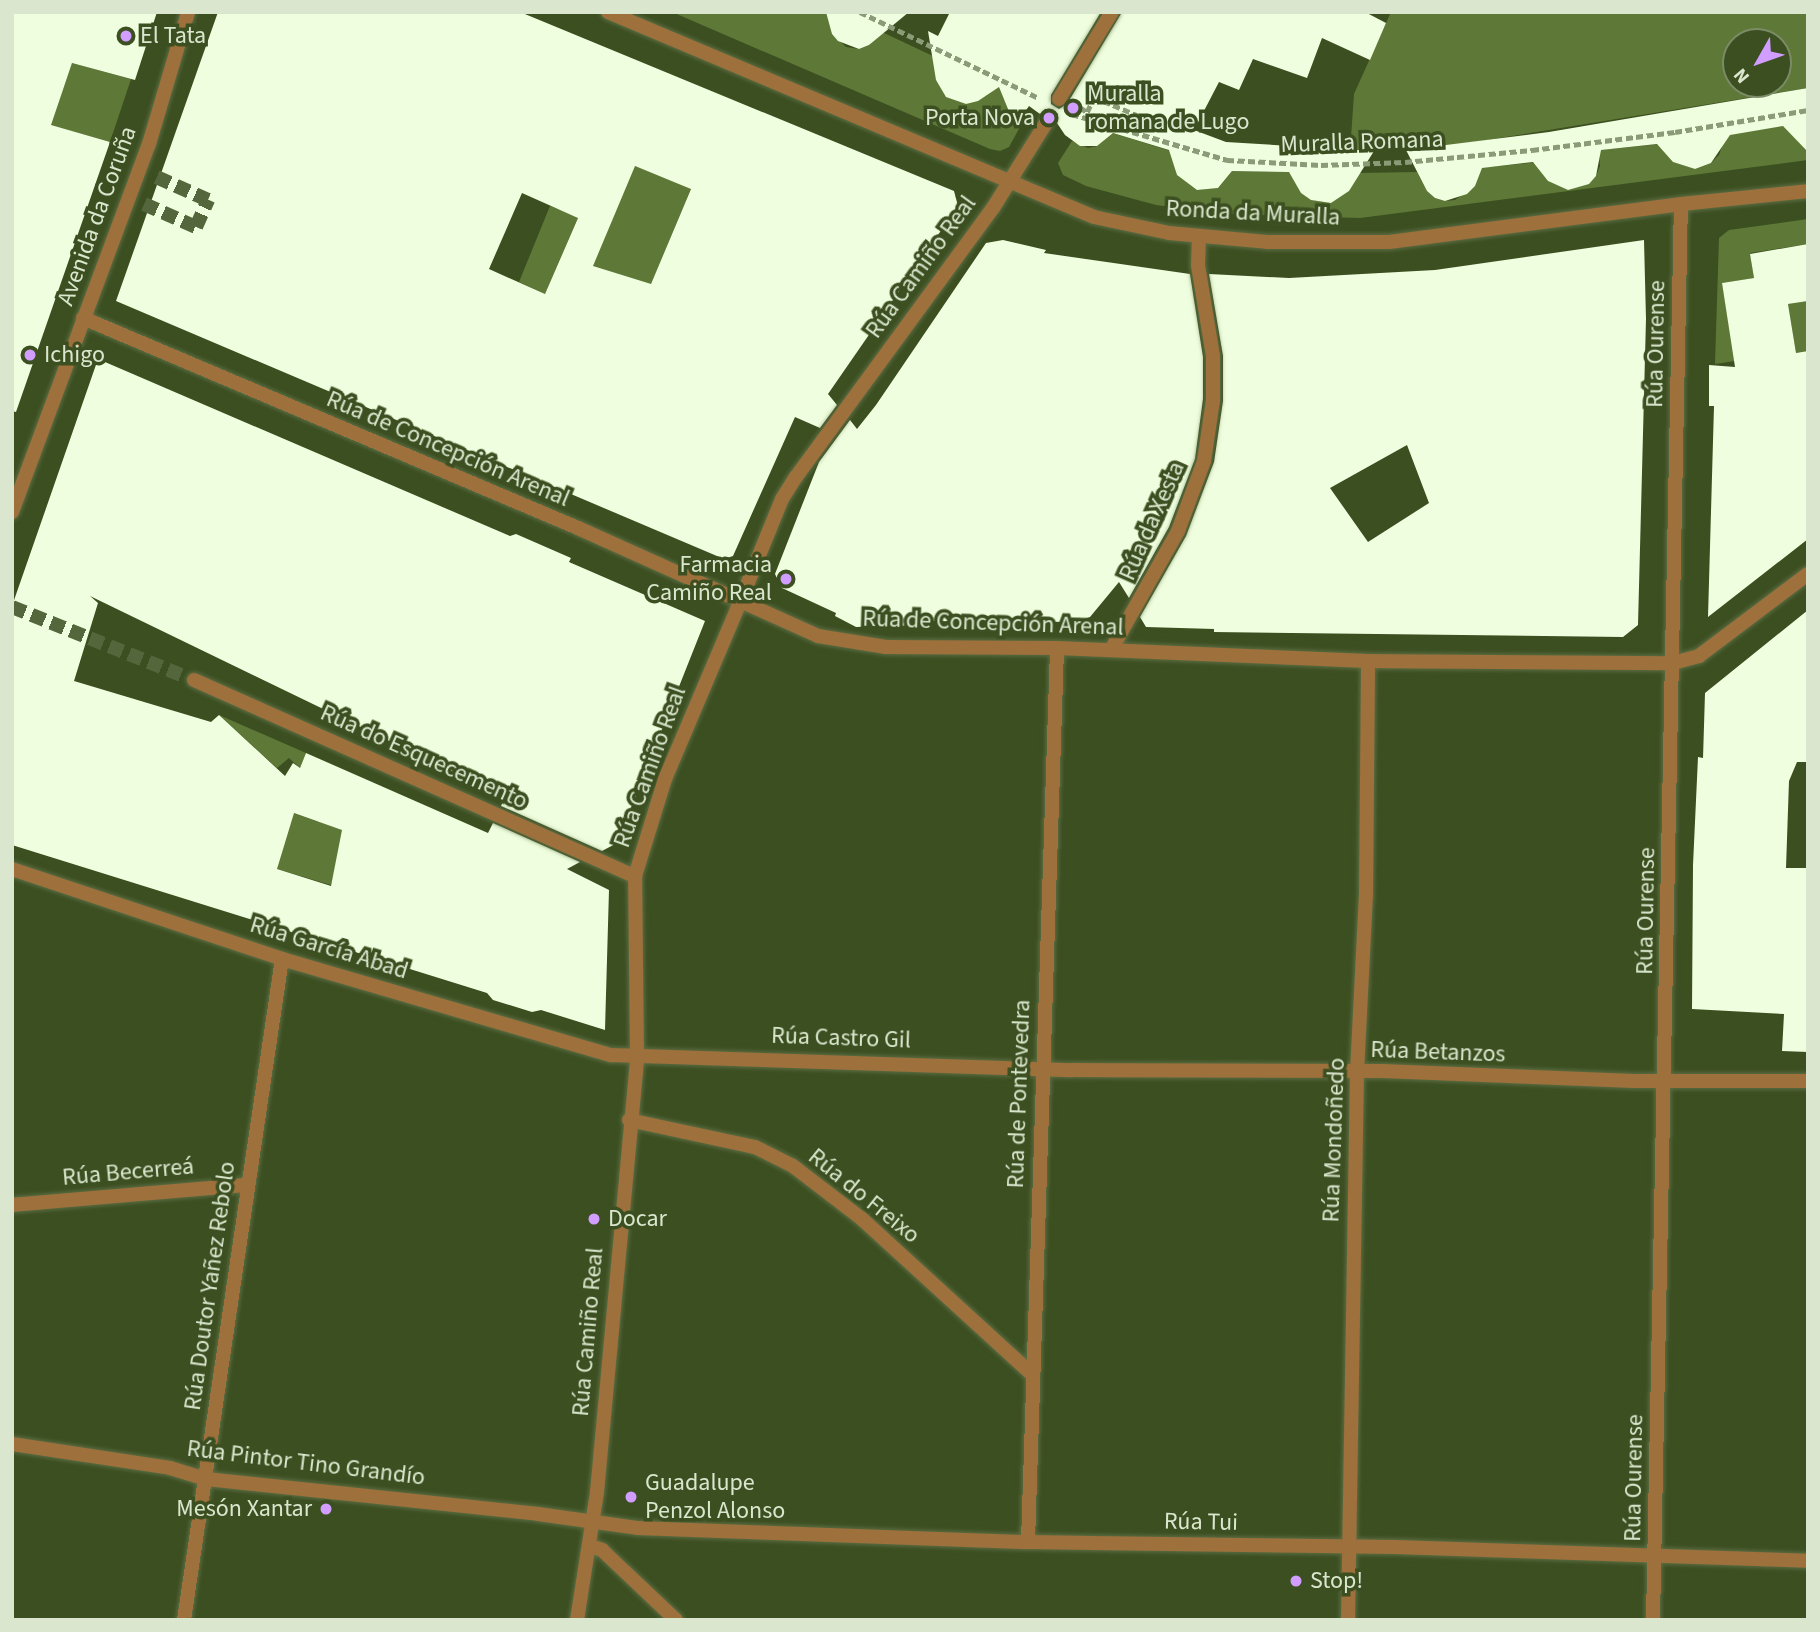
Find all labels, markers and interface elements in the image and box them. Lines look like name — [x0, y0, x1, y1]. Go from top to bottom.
place label: El Tata — [140, 22, 206, 50]
marker: El Tata — [118, 28, 134, 44]
north arrow — [1722, 28, 1792, 98]
text: N — [1728, 62, 1756, 89]
place label: Muralla romana de Lugo — [1087, 80, 1249, 136]
marker: Muralla romana de Lugo — [1065, 100, 1081, 116]
place label: Porta Nova — [925, 104, 1035, 132]
marker: Porta Nova — [1041, 110, 1057, 126]
street label: Avenida da Coruña — [51, 122, 143, 310]
street label: Muralla Romana — [1280, 125, 1444, 159]
street label: Rúa Camiño Real — [860, 190, 982, 344]
street label: Ronda da Muralla — [1165, 194, 1341, 232]
street label: Rúa Ourense — [1640, 280, 1672, 408]
place label: Ichigo — [44, 341, 105, 369]
marker: Ichigo — [22, 347, 38, 363]
street label: Rúa de Concepción Arenal — [322, 385, 574, 513]
street label: Rúa da Xesta — [1113, 457, 1191, 585]
place label: Farmacia Camiño Real — [646, 551, 772, 607]
marker: Farmacia Camiño Real — [778, 571, 794, 587]
street label: Rúa de Concepción Arenal — [862, 604, 1124, 642]
street label: Rúa Camiño Real — [608, 683, 692, 851]
street label: Rúa do Esquecemento — [316, 698, 532, 816]
street label: Rúa Ourense — [1630, 847, 1662, 975]
street label: Rúa García Abad — [247, 910, 411, 986]
street label: Rúa de Pontevedra — [1001, 999, 1037, 1189]
street label: Rúa Castro Gil — [771, 1021, 911, 1055]
street label: Rúa Betanzos — [1370, 1035, 1506, 1069]
street label: Rúa Mondoñedo — [1317, 1057, 1351, 1223]
street label: Rúa do Freixo — [802, 1142, 926, 1250]
street label: Rúa Becerreá — [61, 1152, 195, 1192]
street label: Rúa Doutor Yañez Rebolo — [178, 1160, 242, 1412]
place label: Docar — [608, 1205, 667, 1233]
marker: Docar — [586, 1211, 602, 1227]
street label: Rúa Camiño Real — [566, 1246, 610, 1418]
street label: Rúa Ourense — [1618, 1414, 1650, 1542]
street label: Rúa Pintor Tino Grandío — [185, 1434, 427, 1492]
place label: Guadalupe Penzol Alonso — [645, 1469, 785, 1525]
marker: Guadalupe Penzol Alonso — [623, 1489, 639, 1505]
place label: Mesón Xantar — [176, 1495, 312, 1523]
marker: Mesón Xantar — [318, 1501, 334, 1517]
street label: Rúa Tui — [1164, 1507, 1238, 1537]
place label: Stop! — [1310, 1567, 1363, 1595]
marker: Stop! — [1288, 1573, 1304, 1589]

